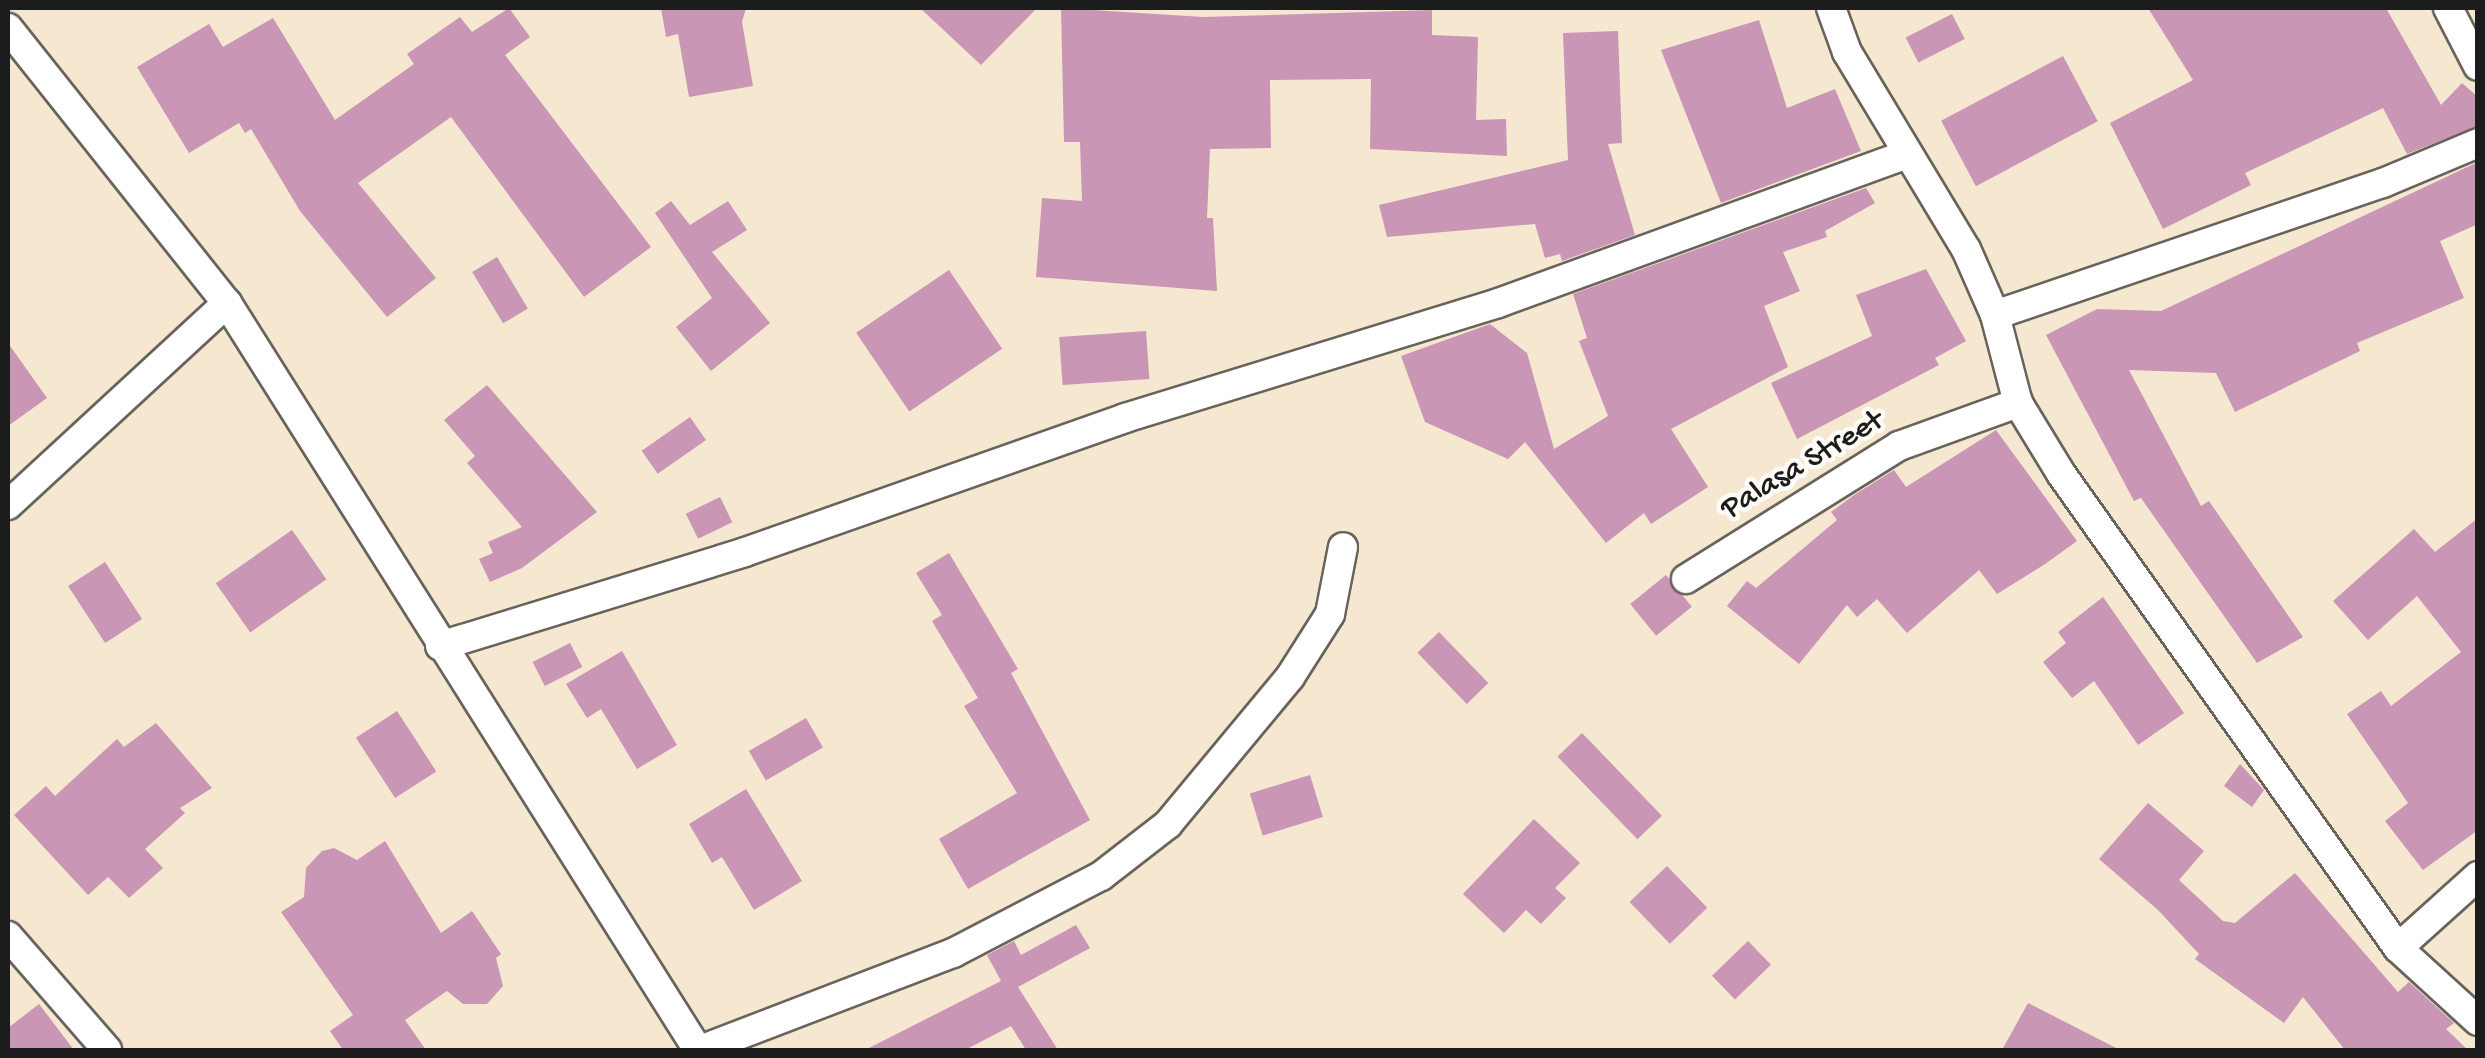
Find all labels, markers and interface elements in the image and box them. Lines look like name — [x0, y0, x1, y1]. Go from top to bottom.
street label: Palasa Street — [1715, 402, 1891, 530]

